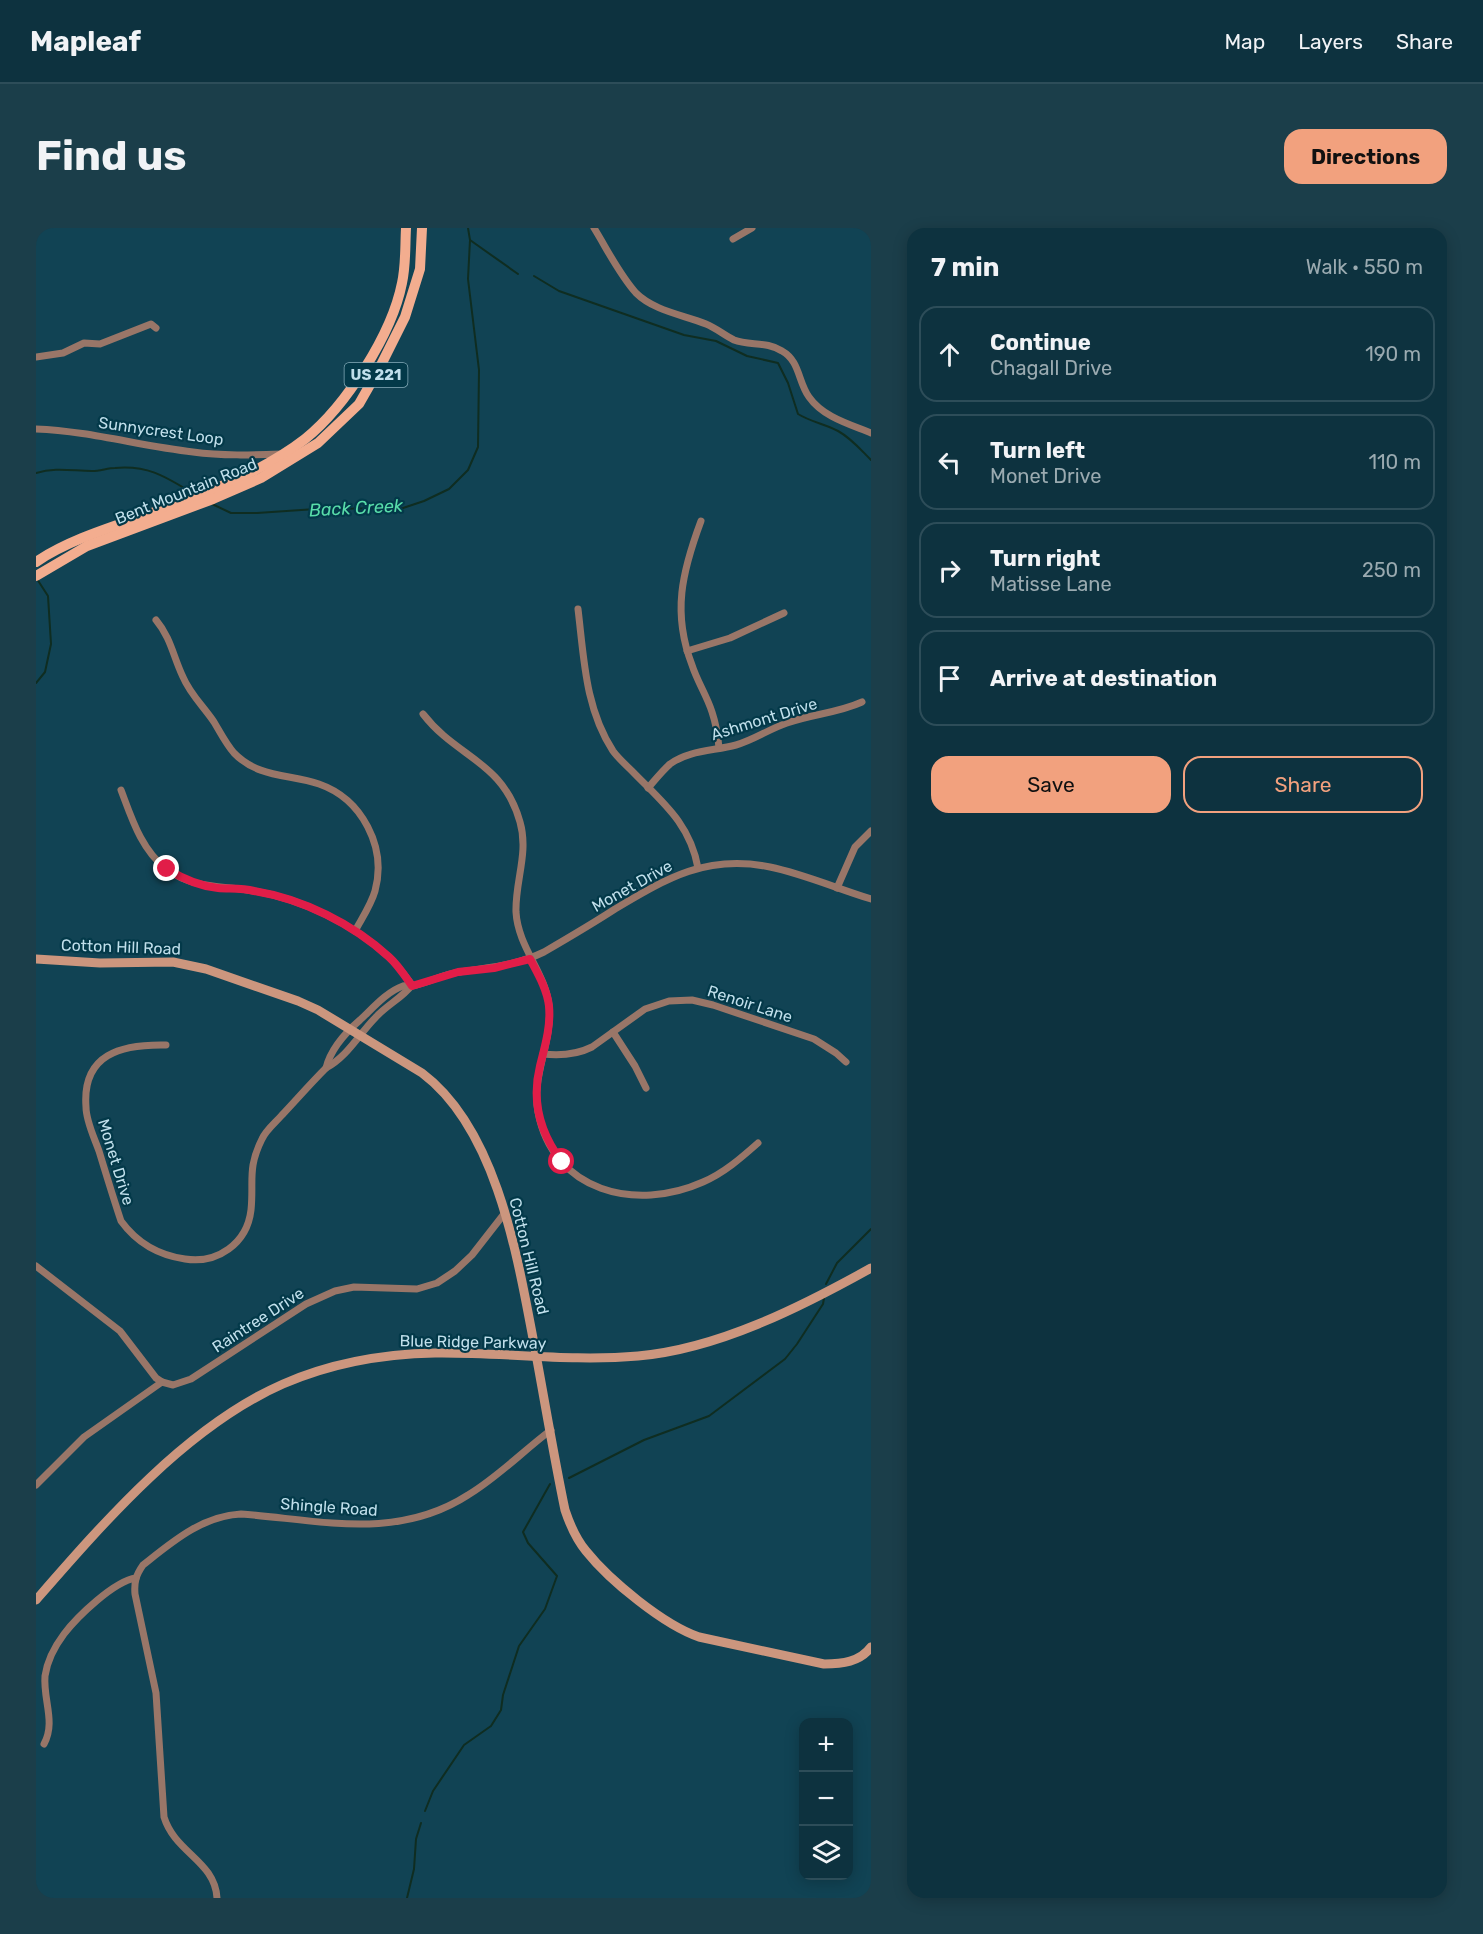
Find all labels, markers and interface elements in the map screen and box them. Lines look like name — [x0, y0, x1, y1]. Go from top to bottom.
text: Mapleaf — [30, 25, 141, 58]
text: Map — [1224, 29, 1265, 54]
text: Layers — [1298, 29, 1363, 54]
text: Share — [1396, 29, 1453, 54]
button: Directions — [1284, 129, 1447, 184]
text: Find us — [36, 131, 187, 181]
text: 7 min — [931, 252, 999, 283]
text: Walk · 550 m — [1306, 255, 1423, 279]
text: Continue — [990, 329, 1091, 356]
icon: ahead — [933, 338, 966, 371]
text: 190 m — [1365, 342, 1421, 366]
text: Chagall Drive — [990, 356, 1112, 380]
road number: US 221 — [344, 363, 408, 387]
street label: Sunnycrest Loop — [97, 413, 225, 449]
text: Turn left — [990, 437, 1085, 464]
icon: left — [933, 446, 966, 479]
text: 110 m — [1369, 450, 1421, 474]
street label: Bent Mountain Road — [112, 454, 260, 528]
text: Monet Drive — [990, 464, 1101, 488]
water label: Back Creek — [308, 495, 404, 521]
text: Turn right — [990, 545, 1100, 572]
icon: right — [933, 554, 966, 587]
text: 250 m — [1362, 558, 1421, 582]
text: Matisse Lane — [990, 572, 1112, 596]
icon: arrive — [933, 662, 966, 695]
text: Arrive at destination — [990, 665, 1217, 692]
street label: Ashmont Drive — [708, 694, 820, 744]
button: Save — [931, 756, 1171, 813]
button: Share — [1183, 756, 1423, 813]
route end — [153, 855, 179, 881]
street label: Monet Drive — [588, 856, 676, 916]
street label: Cotton Hill Road — [61, 935, 181, 959]
street label: Renoir Lane — [705, 981, 795, 1027]
street label: Monet Drive — [94, 1117, 138, 1207]
route start — [548, 1148, 574, 1174]
street label: Cotton Hill Road — [505, 1195, 553, 1317]
street label: Raintree Drive — [209, 1283, 307, 1357]
street label: Blue Ridge Parkway — [399, 1331, 547, 1353]
street label: Shingle Road — [280, 1494, 378, 1520]
map controls — [799, 1718, 853, 1880]
button: + — [799, 1718, 853, 1772]
button: − — [799, 1772, 853, 1826]
button: layers — [799, 1826, 853, 1880]

